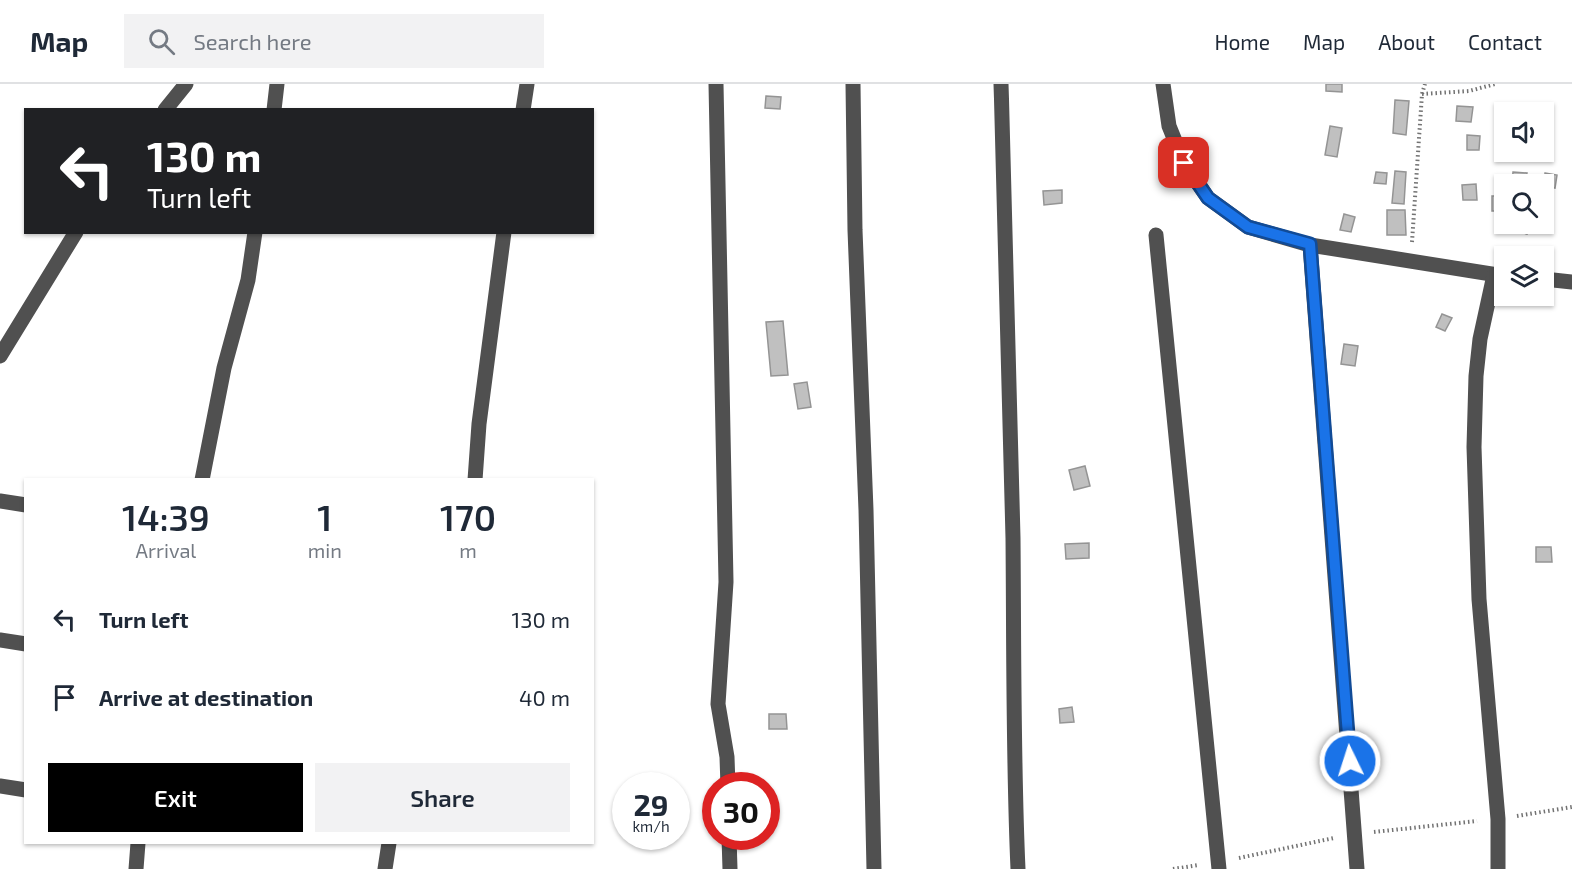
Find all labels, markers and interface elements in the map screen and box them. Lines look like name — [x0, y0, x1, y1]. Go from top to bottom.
search box — [124, 14, 544, 68]
text: Map — [30, 24, 88, 58]
icon: search — [145, 25, 178, 58]
text: Search here — [193, 28, 312, 54]
text: Home — [1214, 29, 1270, 54]
text: Map — [1303, 29, 1345, 54]
text: About — [1378, 29, 1435, 54]
text: Contact — [1468, 29, 1542, 54]
map controls — [1494, 102, 1554, 306]
button: sound — [1494, 102, 1554, 162]
text: 130 m — [147, 130, 262, 180]
icon: left — [48, 132, 126, 210]
pin — [1158, 137, 1209, 188]
icon: arrive — [1167, 146, 1200, 179]
button: search — [1494, 174, 1554, 234]
text: Turn left — [147, 181, 251, 213]
button: layers — [1494, 246, 1554, 306]
text: 14:39 — [122, 495, 210, 538]
text: 1 — [317, 495, 332, 538]
text: 170 — [440, 495, 496, 538]
text: Arrival — [135, 538, 196, 562]
text: min — [308, 538, 342, 562]
text: m — [459, 538, 477, 562]
icon: left — [48, 603, 81, 636]
text: Turn left — [99, 606, 188, 632]
text: 130 m — [512, 606, 570, 632]
icon: arrive — [48, 681, 81, 714]
text: Arrive at destination — [99, 684, 313, 710]
text: 40 m — [519, 684, 570, 710]
position arrow — [1318, 729, 1382, 793]
button: Exit — [48, 763, 303, 832]
button: Share — [315, 763, 570, 832]
speed limit sign: 30 — [702, 772, 780, 850]
text: 29 — [633, 786, 669, 822]
text: km/h — [632, 817, 670, 835]

